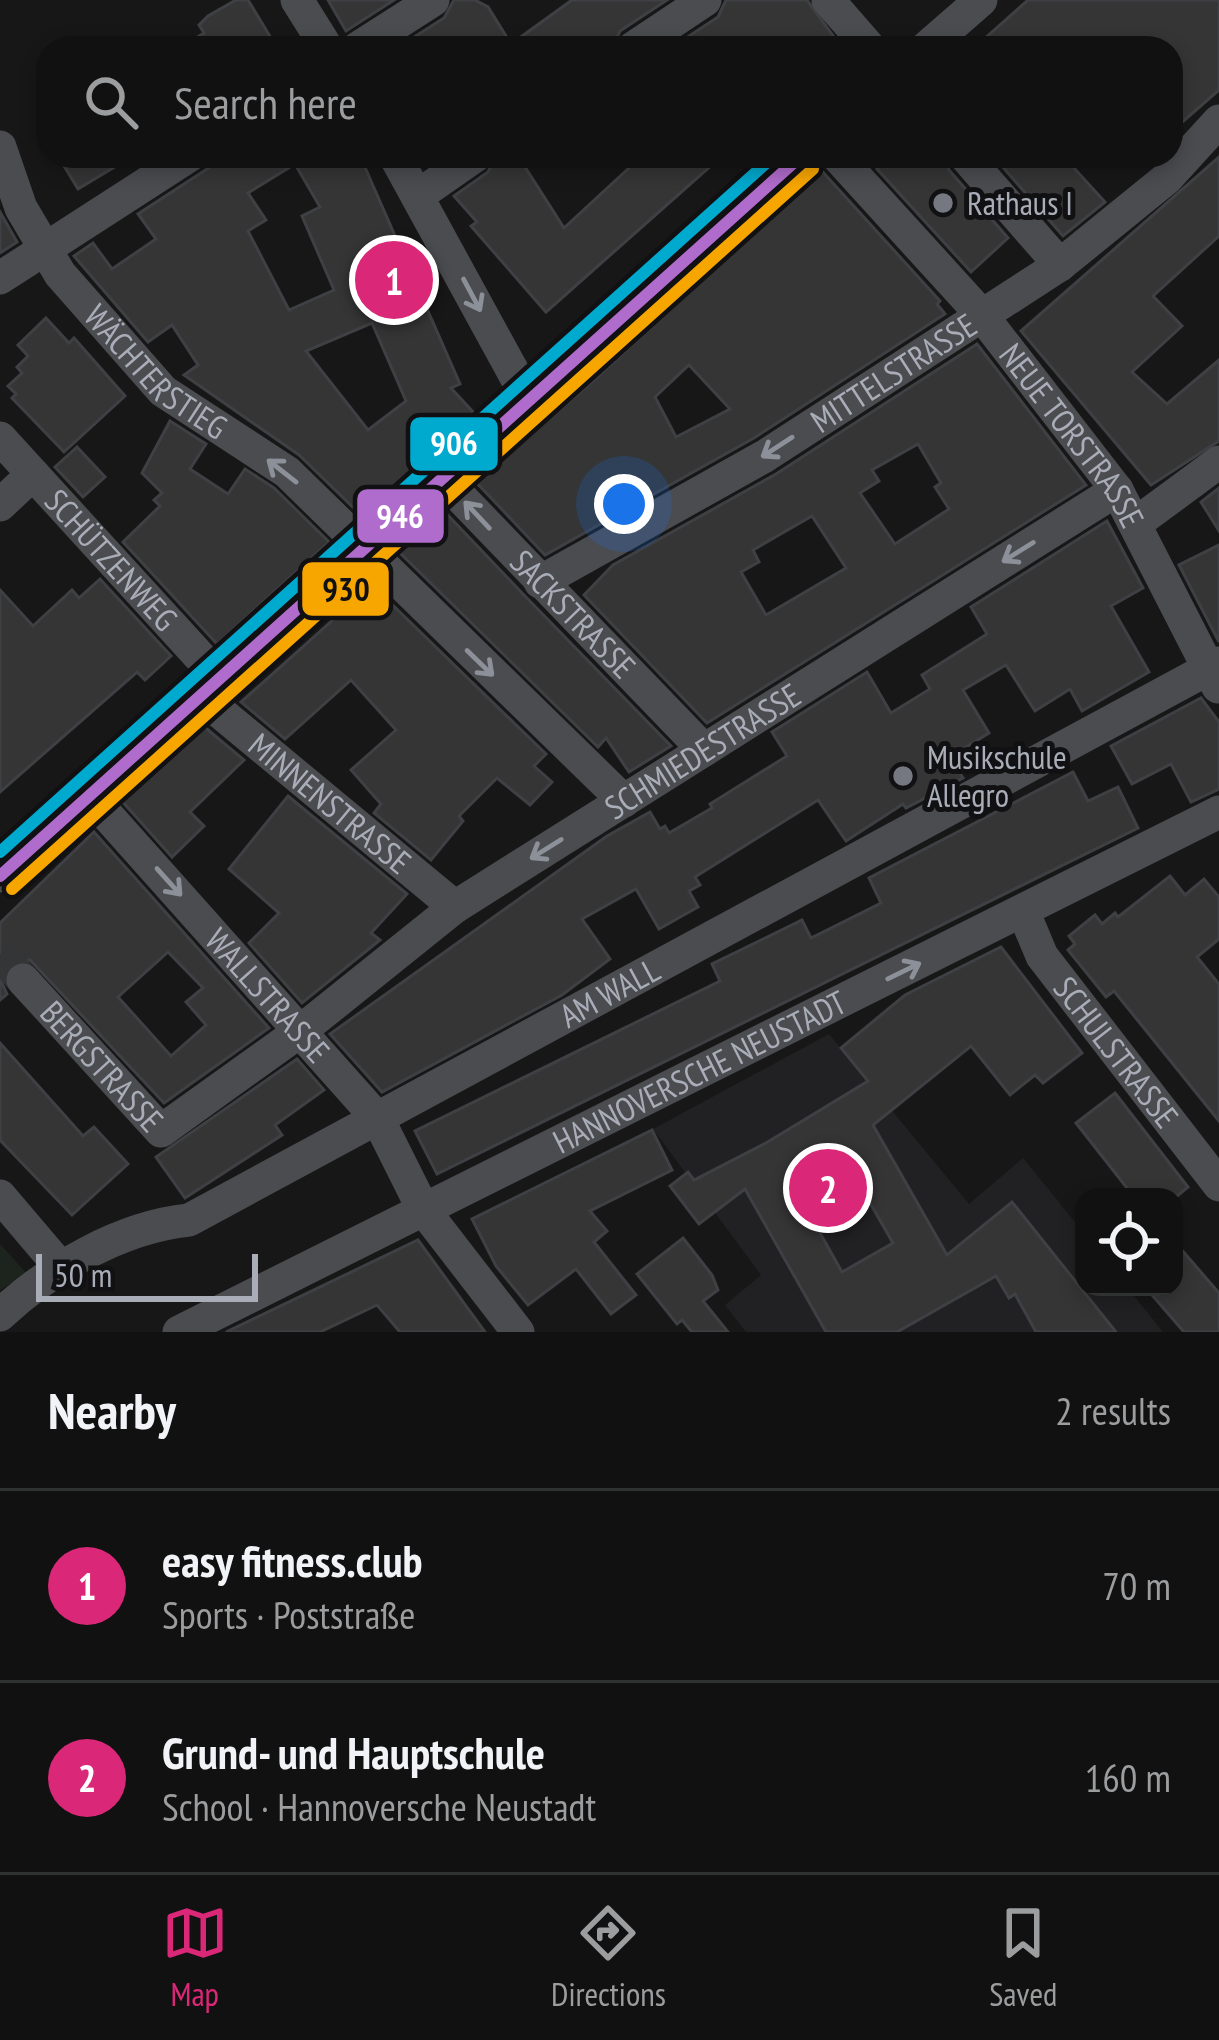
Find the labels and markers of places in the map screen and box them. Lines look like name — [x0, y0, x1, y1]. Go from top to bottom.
place label: Rathaus I — [967, 181, 1073, 224]
marker: Rathaus I — [930, 190, 956, 216]
pin: 1 — [355, 235, 433, 325]
place label: Musikschule Allegro — [927, 735, 1067, 816]
marker: Musikschule Allegro — [890, 763, 916, 789]
pin: 2 — [789, 1143, 867, 1233]

